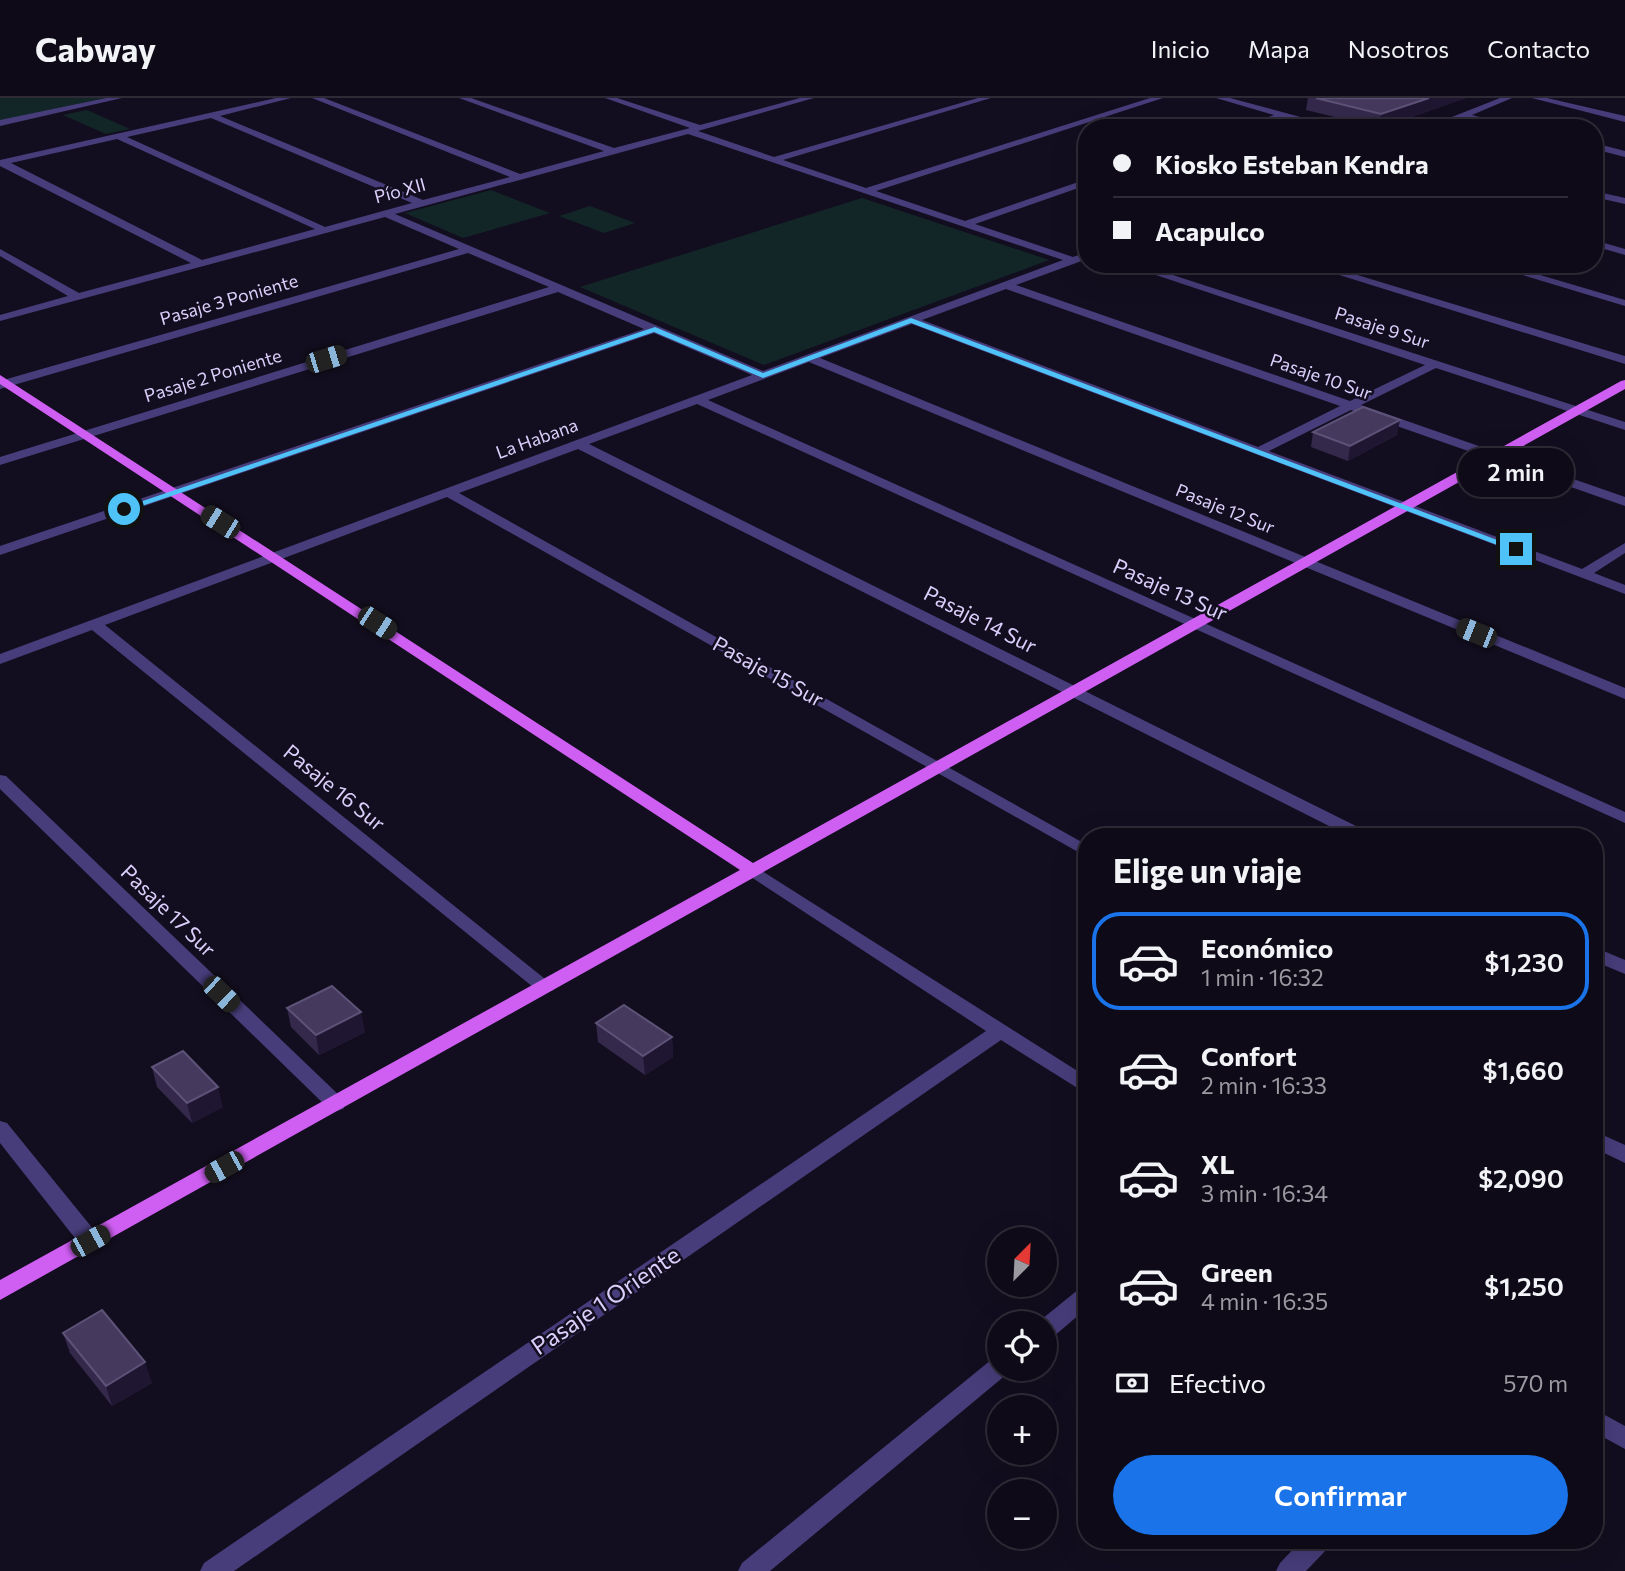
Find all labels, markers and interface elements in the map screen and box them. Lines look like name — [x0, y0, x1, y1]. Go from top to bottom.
text: Cabway — [35, 28, 156, 69]
text: Inicio — [1151, 34, 1210, 63]
text: Mapa — [1248, 34, 1310, 63]
text: Nosotros — [1348, 34, 1449, 63]
text: Contacto — [1487, 34, 1590, 63]
text: Kiosko Esteban Kendra — [1155, 148, 1429, 179]
street label: Pío XII — [372, 173, 428, 207]
text: Acapulco — [1155, 215, 1265, 246]
street label: Pasaje 3 Poniente — [157, 269, 300, 329]
street label: Pasaje 9 Sur — [1332, 301, 1432, 353]
car — [303, 343, 350, 375]
street label: Pasaje 2 Poniente — [141, 344, 284, 406]
street label: Pasaje 10 Sur — [1267, 348, 1375, 404]
street label: La Habana — [493, 413, 581, 463]
callout: 2 min — [1458, 448, 1574, 496]
text: 2 min — [1488, 458, 1544, 486]
street label: Pasaje 12 Sur — [1173, 478, 1278, 538]
route start — [108, 493, 140, 525]
car — [197, 502, 244, 542]
route end — [1500, 533, 1532, 565]
street label: Pasaje 13 Sur — [1110, 552, 1232, 625]
street label: Pasaje 14 Sur — [920, 580, 1041, 658]
car — [354, 603, 401, 643]
car — [1453, 615, 1500, 651]
street label: Pasaje 15 Sur — [709, 630, 828, 711]
street label: Pasaje 16 Sur — [279, 738, 391, 835]
text: Elige un viaje — [1113, 850, 1302, 890]
street label: Pasaje 17 Sur — [117, 859, 221, 961]
icon: car — [1117, 930, 1180, 993]
text: Económico — [1201, 932, 1333, 963]
text: $1,230 — [1484, 946, 1564, 977]
text: 1 min · 16:32 — [1201, 963, 1324, 991]
car — [199, 972, 244, 1016]
icon: car — [1117, 1038, 1180, 1101]
text: Confort — [1201, 1040, 1297, 1071]
text: $1,660 — [1483, 1054, 1564, 1085]
text: 2 min · 16:33 — [1201, 1071, 1327, 1099]
icon: car — [1117, 1146, 1180, 1209]
car — [201, 1148, 248, 1186]
text: XL — [1201, 1148, 1235, 1179]
text: $2,090 — [1478, 1162, 1564, 1193]
text: 3 min · 16:34 — [1201, 1179, 1328, 1207]
car — [67, 1222, 114, 1260]
north arrow — [987, 1227, 1057, 1297]
map controls — [987, 1227, 1057, 1549]
street label: Pasaje 1 Oriente — [525, 1239, 685, 1360]
icon: car — [1117, 1254, 1180, 1317]
text: Green — [1201, 1256, 1273, 1287]
text: $1,250 — [1484, 1270, 1564, 1301]
text: 4 min · 16:35 — [1201, 1287, 1328, 1315]
button: locate — [987, 1311, 1057, 1381]
icon: cash — [1113, 1364, 1151, 1402]
text: Efectivo — [1169, 1367, 1266, 1398]
text: 570 m — [1503, 1369, 1568, 1397]
button: + — [987, 1395, 1057, 1465]
button: Confirmar — [1113, 1455, 1568, 1535]
button: − — [987, 1479, 1057, 1549]

